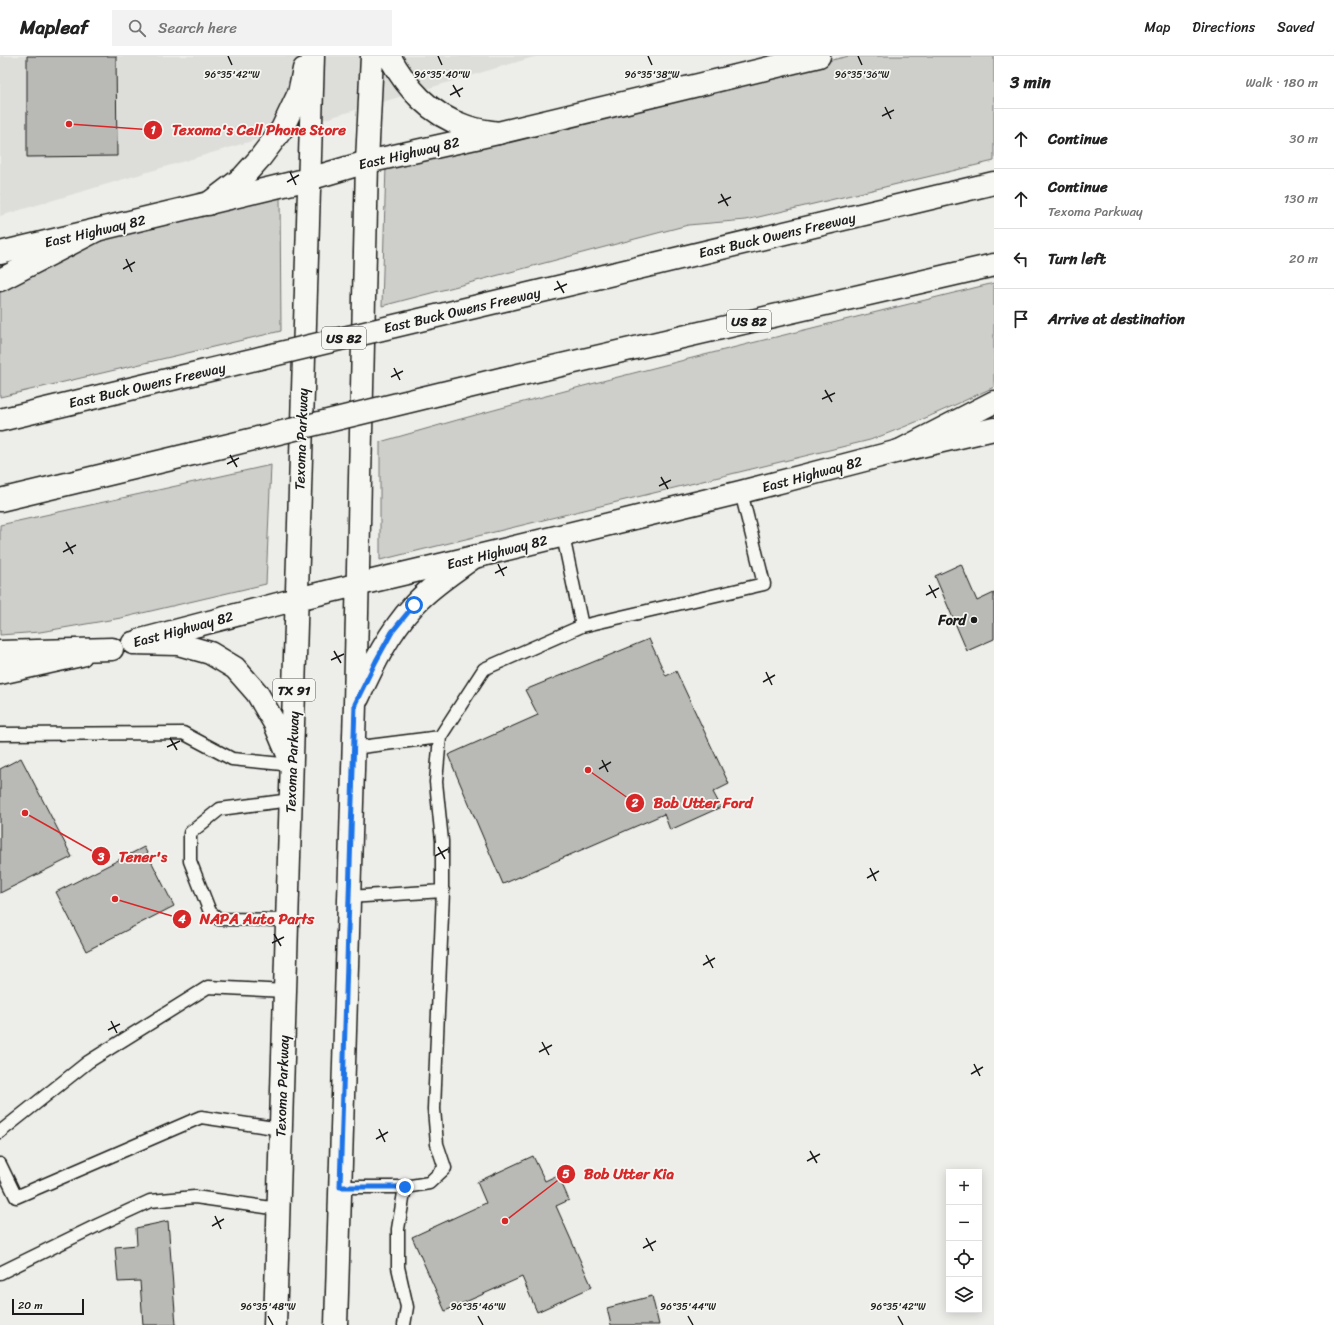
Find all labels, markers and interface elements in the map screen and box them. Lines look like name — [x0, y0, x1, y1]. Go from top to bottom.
search box — [112, 10, 392, 46]
text: Mapleaf — [20, 11, 88, 44]
text: Search here — [158, 15, 237, 41]
text: Map — [1144, 15, 1170, 40]
text: Directions — [1192, 15, 1255, 40]
text: Saved — [1277, 15, 1314, 40]
icon: search — [126, 17, 148, 39]
text: 96°35'42"W — [204, 66, 260, 84]
text: 96°35'40"W — [414, 66, 470, 84]
text: 96°35'38"W — [625, 66, 680, 84]
text: 96°35'36"W — [835, 66, 890, 84]
text: 3 min — [1010, 67, 1051, 97]
text: Walk · 180 m — [1246, 71, 1318, 94]
callout: Texoma's Cell Phone Store — [143, 117, 355, 144]
text: Texoma's Cell Phone Store — [172, 117, 346, 143]
text: 1 — [150, 119, 156, 141]
text: Continue — [1048, 126, 1108, 152]
text: 30 m — [1289, 127, 1318, 150]
icon: ahead — [1010, 128, 1032, 150]
street label: East Highway 82 — [356, 130, 462, 177]
text: Continue — [1048, 174, 1108, 200]
text: 130 m — [1284, 187, 1318, 210]
icon: ahead — [1010, 188, 1032, 210]
text: Texoma Parkway — [1048, 200, 1143, 223]
street label: East Buck Owens Freeway — [696, 205, 859, 266]
street label: East Highway 82 — [42, 208, 148, 255]
text: Turn left — [1048, 246, 1106, 272]
text: 20 m — [1289, 247, 1318, 270]
icon: left — [1010, 248, 1032, 270]
street label: East Buck Owens Freeway — [381, 280, 544, 341]
text: Arrive at destination — [1048, 306, 1185, 332]
icon: arrive — [1010, 308, 1032, 330]
road number: US 82 — [727, 310, 771, 332]
road number: US 82 — [322, 327, 366, 349]
street label: East Buck Owens Freeway — [66, 355, 229, 416]
street label: Texoma Parkway — [287, 387, 316, 490]
street label: East Highway 82 — [759, 449, 865, 500]
street label: East Highway 82 — [444, 528, 550, 577]
route start — [405, 596, 423, 614]
street label: East Highway 82 — [130, 604, 236, 655]
place label: Ford — [937, 608, 968, 633]
marker: Ford — [969, 615, 979, 625]
road number: TX 91 — [273, 679, 315, 701]
street label: Texoma Parkway — [278, 710, 307, 813]
callout: Bob Utter Ford — [625, 789, 761, 816]
text: Bob Utter Ford — [654, 790, 755, 816]
text: 2 — [631, 792, 639, 814]
callout: Tener's — [91, 843, 175, 870]
text: Tener's — [119, 844, 168, 870]
text: 3 — [97, 846, 105, 868]
callout: NAPA Auto Parts — [172, 905, 322, 932]
text: NAPA Auto Parts — [199, 906, 315, 932]
text: 4 — [177, 908, 186, 930]
street label: Texoma Parkway — [268, 1034, 297, 1137]
callout: Bob Utter Kia — [556, 1160, 682, 1187]
text: Bob Utter Kia — [584, 1161, 675, 1187]
text: 5 — [562, 1163, 570, 1185]
map controls — [946, 1169, 982, 1313]
button: + — [946, 1169, 982, 1205]
route end — [396, 1178, 414, 1196]
button: − — [946, 1205, 982, 1241]
button: locate — [946, 1241, 982, 1277]
button: layers — [946, 1277, 982, 1313]
text: 20 m — [18, 1296, 43, 1315]
scale bar — [12, 1297, 84, 1316]
text: 96°35'48"W — [240, 1298, 296, 1316]
text: 96°35'46"W — [450, 1298, 506, 1316]
text: 96°35'44"W — [660, 1298, 716, 1316]
text: 96°35'42"W — [870, 1298, 926, 1316]

